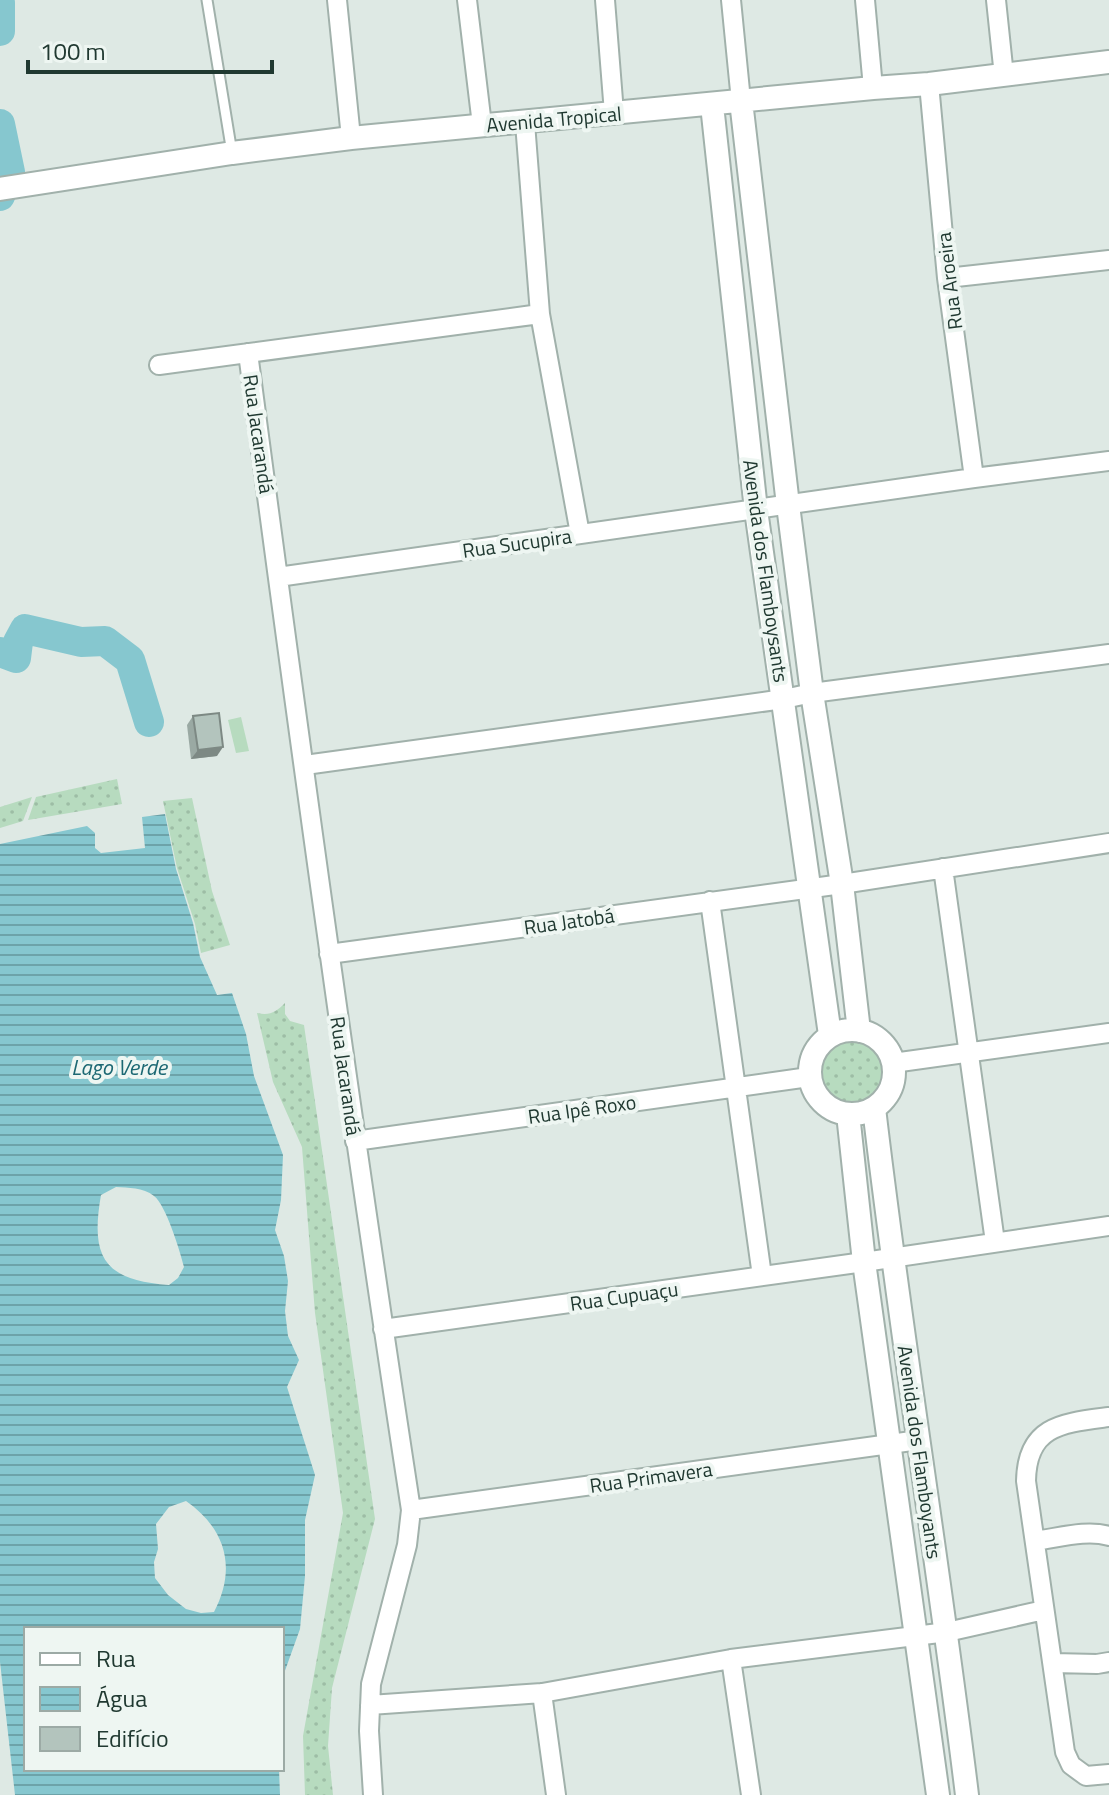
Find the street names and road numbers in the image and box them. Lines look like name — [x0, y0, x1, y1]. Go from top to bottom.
street label: Avenida Tropical — [485, 98, 623, 140]
street label: Rua Aroeira — [928, 231, 970, 331]
street label: Rua Jacarandá — [235, 372, 283, 496]
street label: Avenida dos Flamboysants — [735, 458, 797, 684]
street label: Rua Sucupira — [460, 520, 574, 566]
street label: Rua Jatobá — [522, 899, 616, 943]
street label: Rua Jacarandá — [322, 1014, 370, 1138]
street label: Rua Ipê Roxo — [526, 1086, 638, 1132]
street label: Rua Cupuaçu — [568, 1273, 680, 1319]
street label: Avenida dos Flamboyants — [890, 1343, 950, 1561]
street label: Rua Primavera — [588, 1453, 714, 1501]

